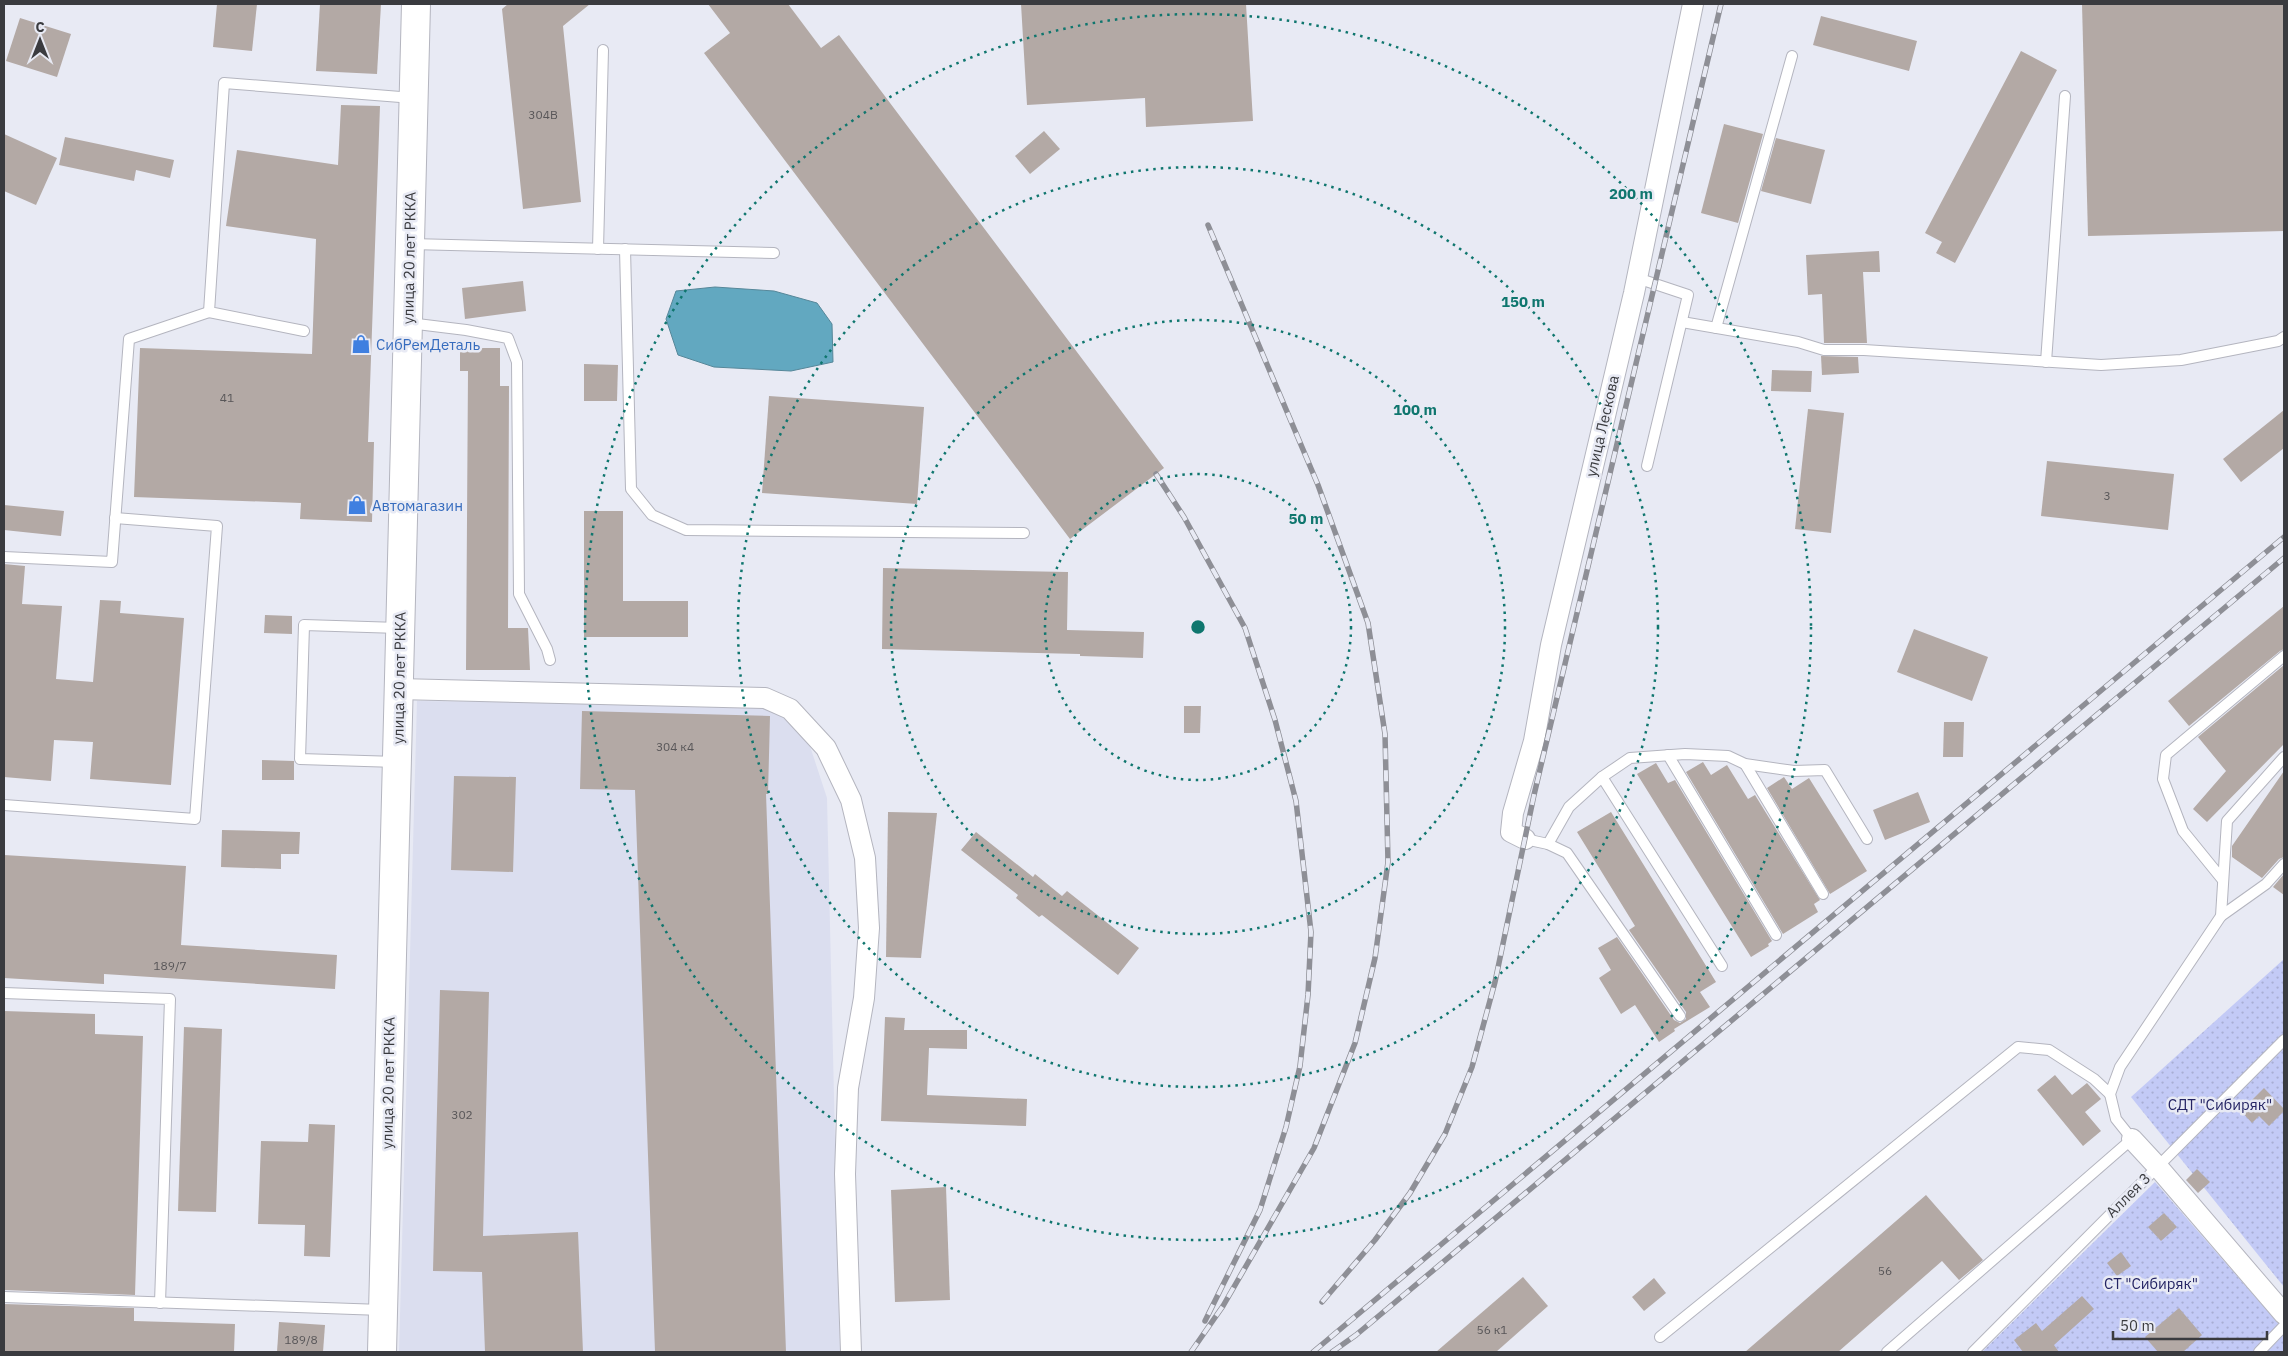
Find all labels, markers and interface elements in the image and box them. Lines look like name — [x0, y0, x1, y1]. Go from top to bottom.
north arrow — [15, 15, 65, 65]
text: С — [35, 18, 45, 36]
house number: 304В — [528, 107, 558, 122]
text: 200 m — [1609, 184, 1653, 203]
street label: улица 20 лет РККА — [398, 191, 420, 324]
text: 150 m — [1501, 292, 1545, 311]
shop icon: СибРемДеталь — [350, 333, 372, 355]
place label: СибРемДеталь — [376, 335, 480, 354]
street label: улица Лескова — [1581, 373, 1623, 479]
house number: 41 — [220, 390, 234, 405]
text: 100 m — [1393, 400, 1437, 419]
house number: 3 — [2103, 488, 2111, 503]
shop icon: Автомагазин — [346, 494, 368, 516]
place label: Автомагазин — [372, 496, 463, 515]
text: 50 m — [1289, 509, 1323, 528]
street label: улица 20 лет РККА — [388, 611, 410, 744]
centre of rings — [1189, 618, 1207, 636]
house number: 304 к4 — [656, 739, 694, 754]
house number: 189/7 — [153, 958, 187, 973]
street label: улица 20 лет РККА — [377, 1016, 399, 1149]
park label: СДТ "Сибиряк" — [2168, 1095, 2272, 1114]
house number: 302 — [451, 1107, 473, 1122]
street label: Аллея 3 — [2102, 1169, 2154, 1221]
house number: 56 — [1878, 1263, 1892, 1278]
park label: СТ "Сибиряк" — [2104, 1274, 2198, 1293]
scale bar — [2113, 1308, 2267, 1340]
text: 50 m — [2120, 1316, 2155, 1335]
house number: 56 к1 — [1476, 1322, 1508, 1337]
house number: 189/8 — [284, 1332, 318, 1347]

